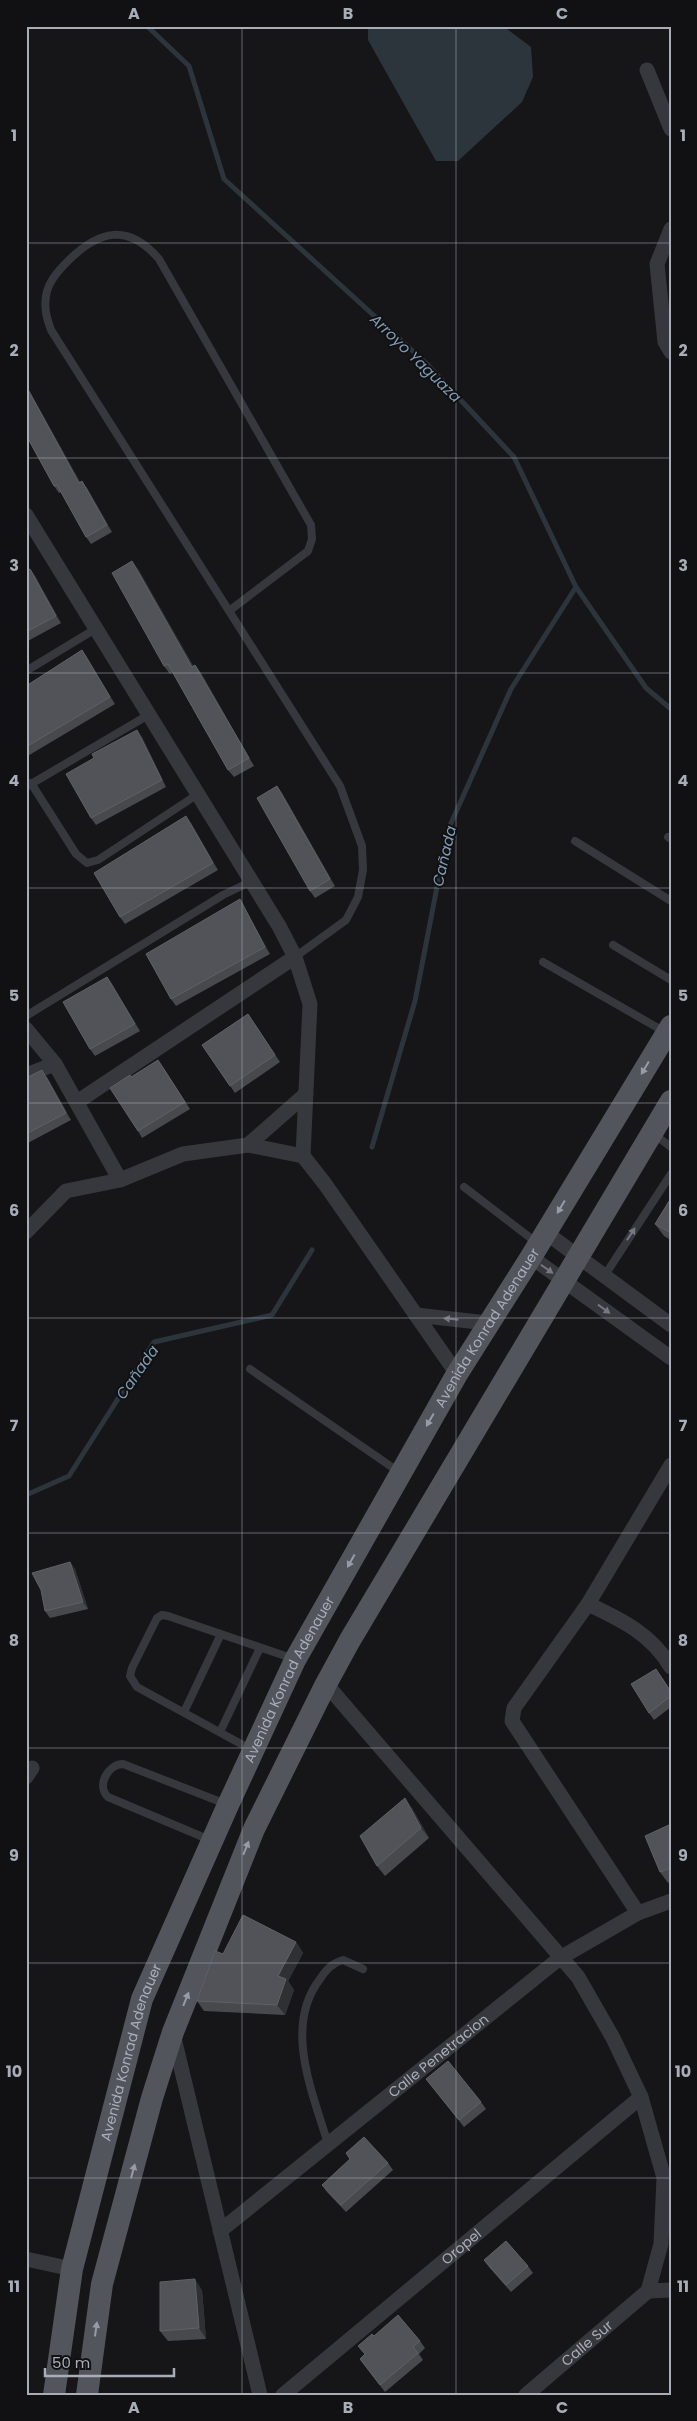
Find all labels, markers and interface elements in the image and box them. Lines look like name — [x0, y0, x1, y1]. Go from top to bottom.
text: A — [128, 2, 140, 25]
text: B — [343, 2, 353, 25]
text: C — [556, 2, 568, 25]
text: 1 — [11, 124, 17, 147]
text: 1 — [680, 124, 686, 147]
water label: Arroyo Yaguaza — [365, 308, 466, 407]
text: 2 — [9, 339, 19, 362]
text: 2 — [678, 339, 688, 362]
text: 3 — [9, 554, 19, 577]
text: 3 — [678, 554, 688, 577]
text: 4 — [9, 769, 20, 792]
text: 4 — [678, 769, 689, 792]
water label: Cañada — [427, 824, 461, 888]
text: 5 — [9, 984, 19, 1007]
text: 5 — [678, 984, 688, 1007]
one-way arrow — [641, 1061, 650, 1074]
text: 6 — [9, 1199, 19, 1222]
text: 6 — [678, 1199, 688, 1222]
one-way arrow — [556, 1200, 565, 1213]
one-way arrow — [626, 1227, 636, 1241]
street label: Avenida Konrad Adenauer — [430, 1244, 544, 1411]
one-way arrow — [540, 1264, 554, 1274]
one-way arrow — [597, 1304, 610, 1314]
one-way arrow — [443, 1315, 459, 1323]
water label: Cañada — [111, 1341, 163, 1403]
one-way arrow — [426, 1413, 435, 1426]
text: 7 — [10, 1414, 19, 1437]
text: 7 — [679, 1414, 688, 1437]
one-way arrow — [346, 1555, 355, 1568]
street label: Avenida Konrad Adenauer — [239, 1592, 339, 1766]
text: 8 — [9, 1629, 19, 1652]
text: 8 — [678, 1629, 688, 1652]
one-way arrow — [243, 1841, 250, 1856]
text: 9 — [9, 1844, 19, 1867]
text: 9 — [678, 1844, 688, 1867]
street label: Avenida Konrad Adenauer — [96, 1960, 167, 2143]
one-way arrow — [183, 1992, 190, 2007]
street label: Calle Penetracion — [384, 2009, 493, 2102]
text: 10 — [6, 2060, 22, 2083]
text: 10 — [675, 2060, 691, 2083]
one-way arrow — [129, 2164, 137, 2179]
street label: Oropel — [437, 2224, 486, 2269]
text: 11 — [8, 2275, 20, 2298]
text: 11 — [677, 2275, 689, 2298]
street label: Calle Sur — [557, 2315, 617, 2371]
one-way arrow — [92, 2321, 100, 2337]
scale bar — [45, 2346, 174, 2378]
text: 50 m — [52, 2352, 90, 2373]
text: A — [128, 2396, 140, 2419]
text: B — [343, 2396, 353, 2419]
text: C — [556, 2396, 568, 2419]

